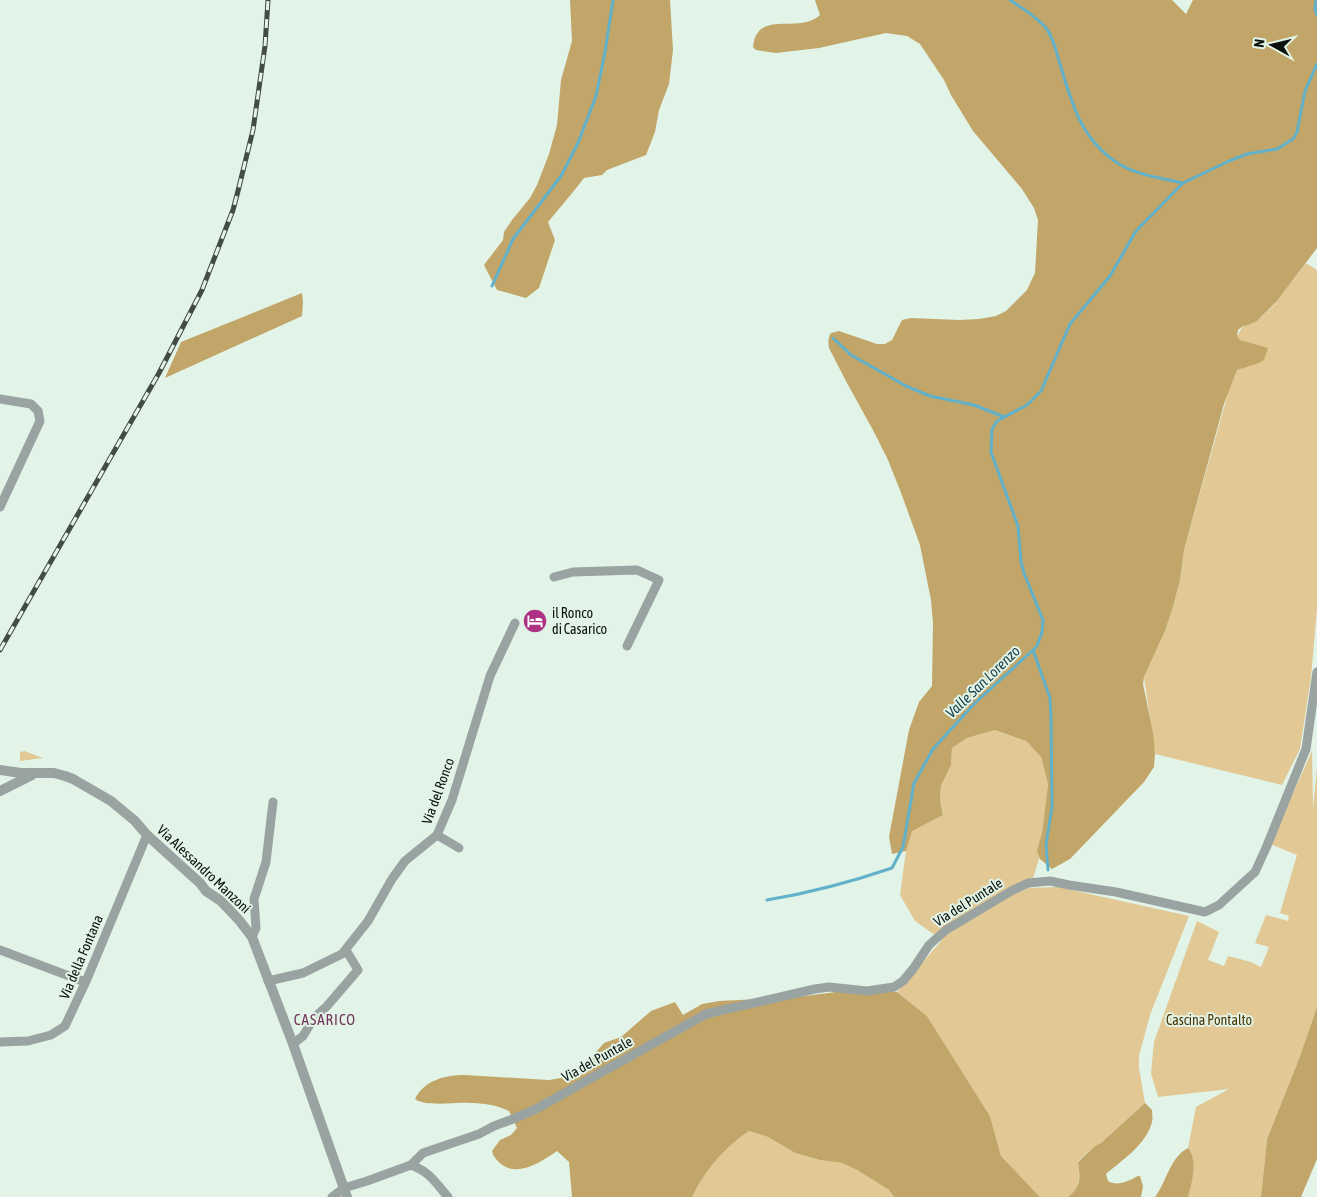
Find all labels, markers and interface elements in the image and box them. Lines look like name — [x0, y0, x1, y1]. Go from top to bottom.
north arrow — [1247, 20, 1297, 70]
text: N — [1251, 38, 1268, 48]
place label: il Ronco di Casarico — [552, 605, 607, 637]
hotel icon: il Ronco di Casarico — [522, 608, 548, 634]
water label: Valle San Lorenzo — [942, 642, 1023, 721]
street label: Via del Ronco — [419, 756, 457, 826]
street label: Via Alessandro Manzoni — [154, 822, 254, 916]
street label: Via del Puntale — [931, 875, 1005, 929]
street label: Via della Fontana — [56, 912, 106, 1002]
district label: CASARICO — [294, 1011, 356, 1028]
park label: Cascina Pontalto — [1166, 1012, 1252, 1028]
street label: Via del Puntale — [559, 1033, 635, 1085]

